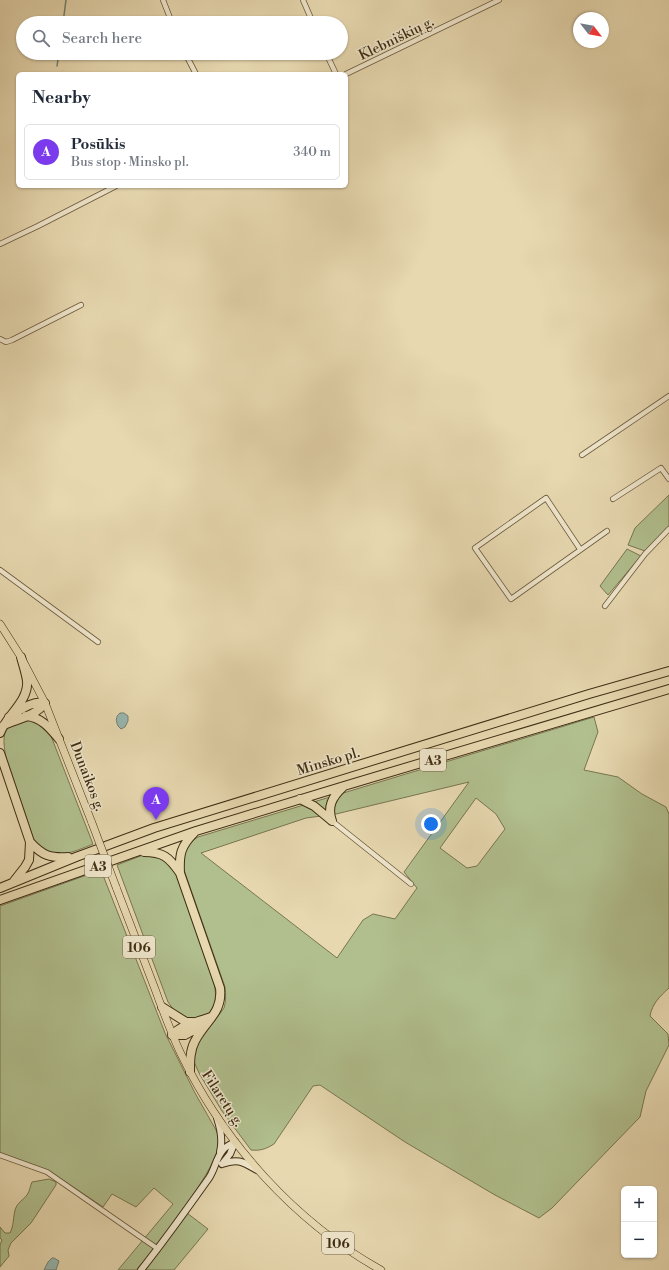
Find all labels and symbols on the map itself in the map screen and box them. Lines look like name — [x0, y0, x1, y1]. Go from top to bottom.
north arrow — [573, 12, 609, 48]
street label: Klebniškių g. — [356, 13, 437, 65]
street label: Dunaikos g. — [66, 739, 109, 814]
street label: Minsko pl. — [295, 744, 362, 780]
road number: A3 — [420, 749, 446, 771]
pin: A — [143, 787, 169, 820]
your location — [421, 814, 441, 834]
road number: A3 — [85, 855, 111, 877]
road number: 106 — [123, 936, 155, 958]
street label: Filaretų g. — [197, 1067, 247, 1130]
road number: 106 — [322, 1232, 354, 1254]

